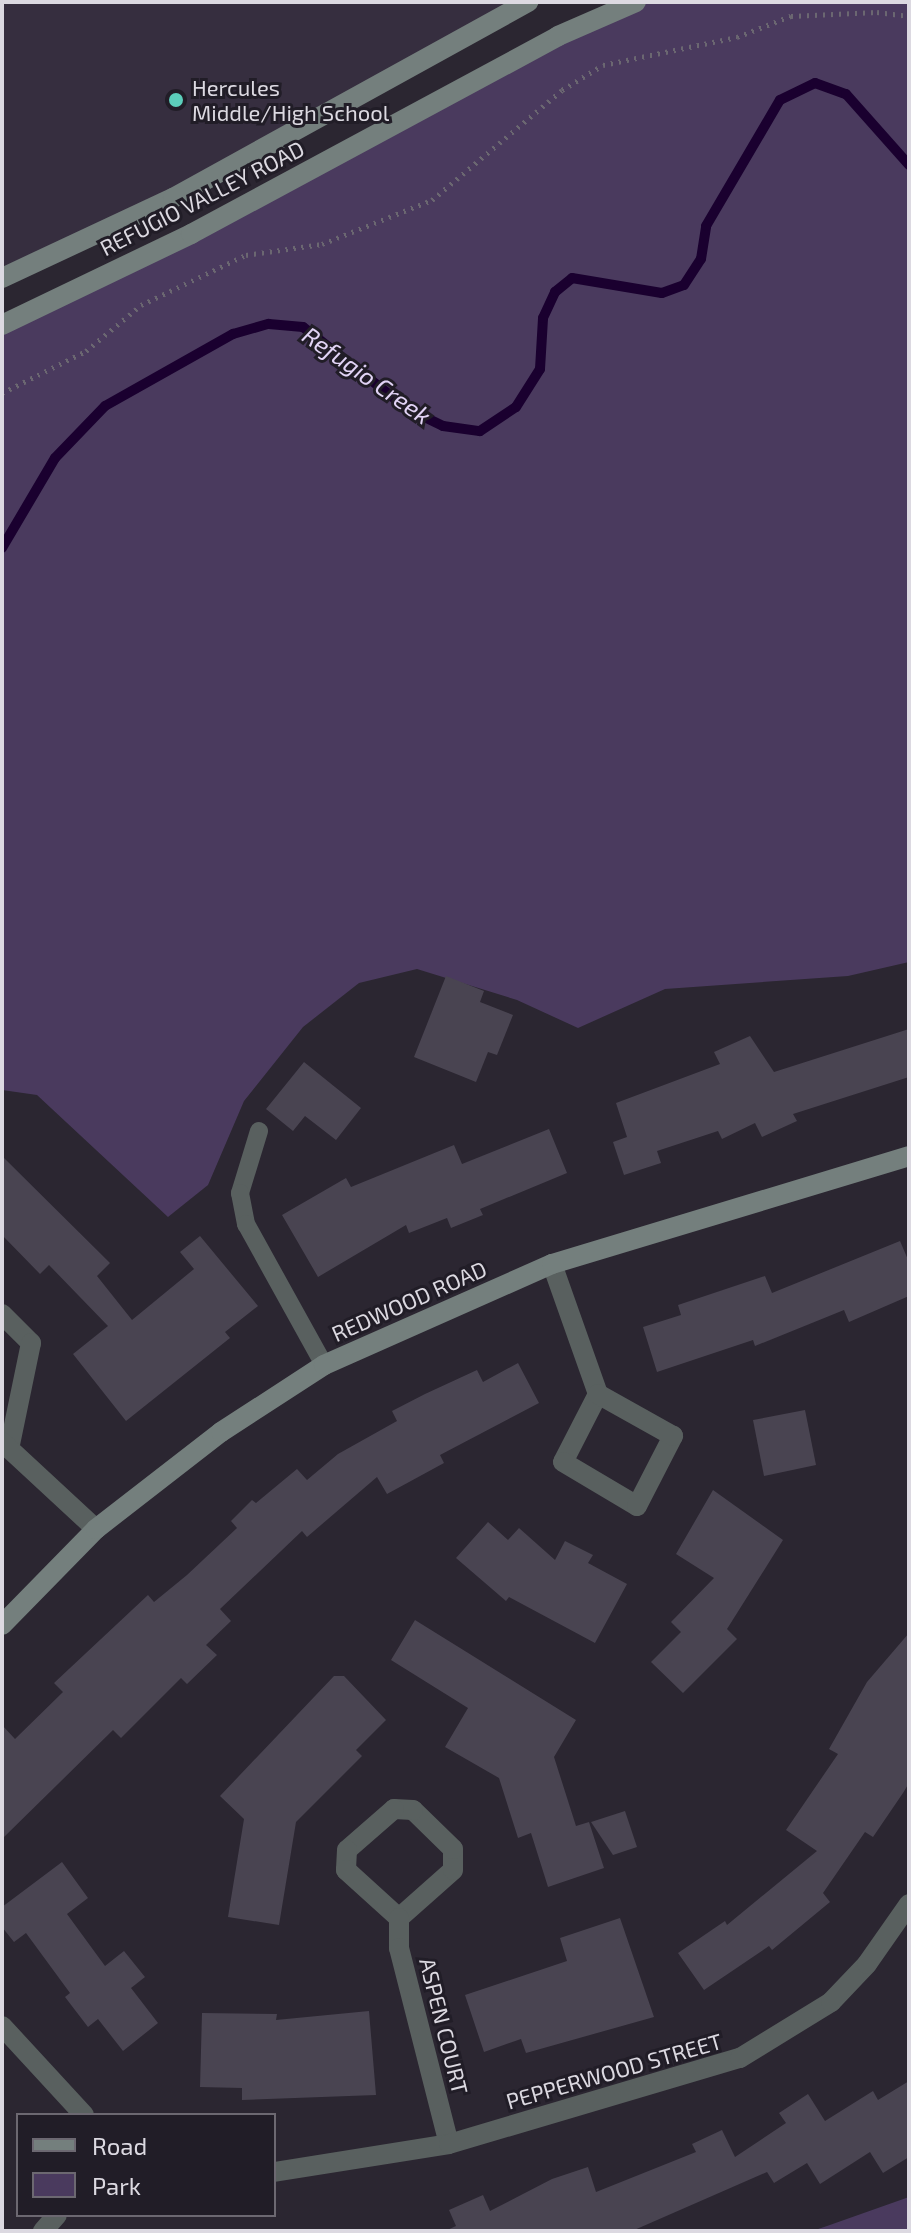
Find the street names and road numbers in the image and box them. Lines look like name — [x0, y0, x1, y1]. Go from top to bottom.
street label: REFUGIO VALLEY ROAD — [95, 135, 309, 261]
street label: REDWOOD ROAD — [327, 1255, 491, 1347]
street label: ASPEN COURT — [414, 1955, 474, 2097]
street label: PEPPERWOOD STREET — [503, 2028, 725, 2114]

